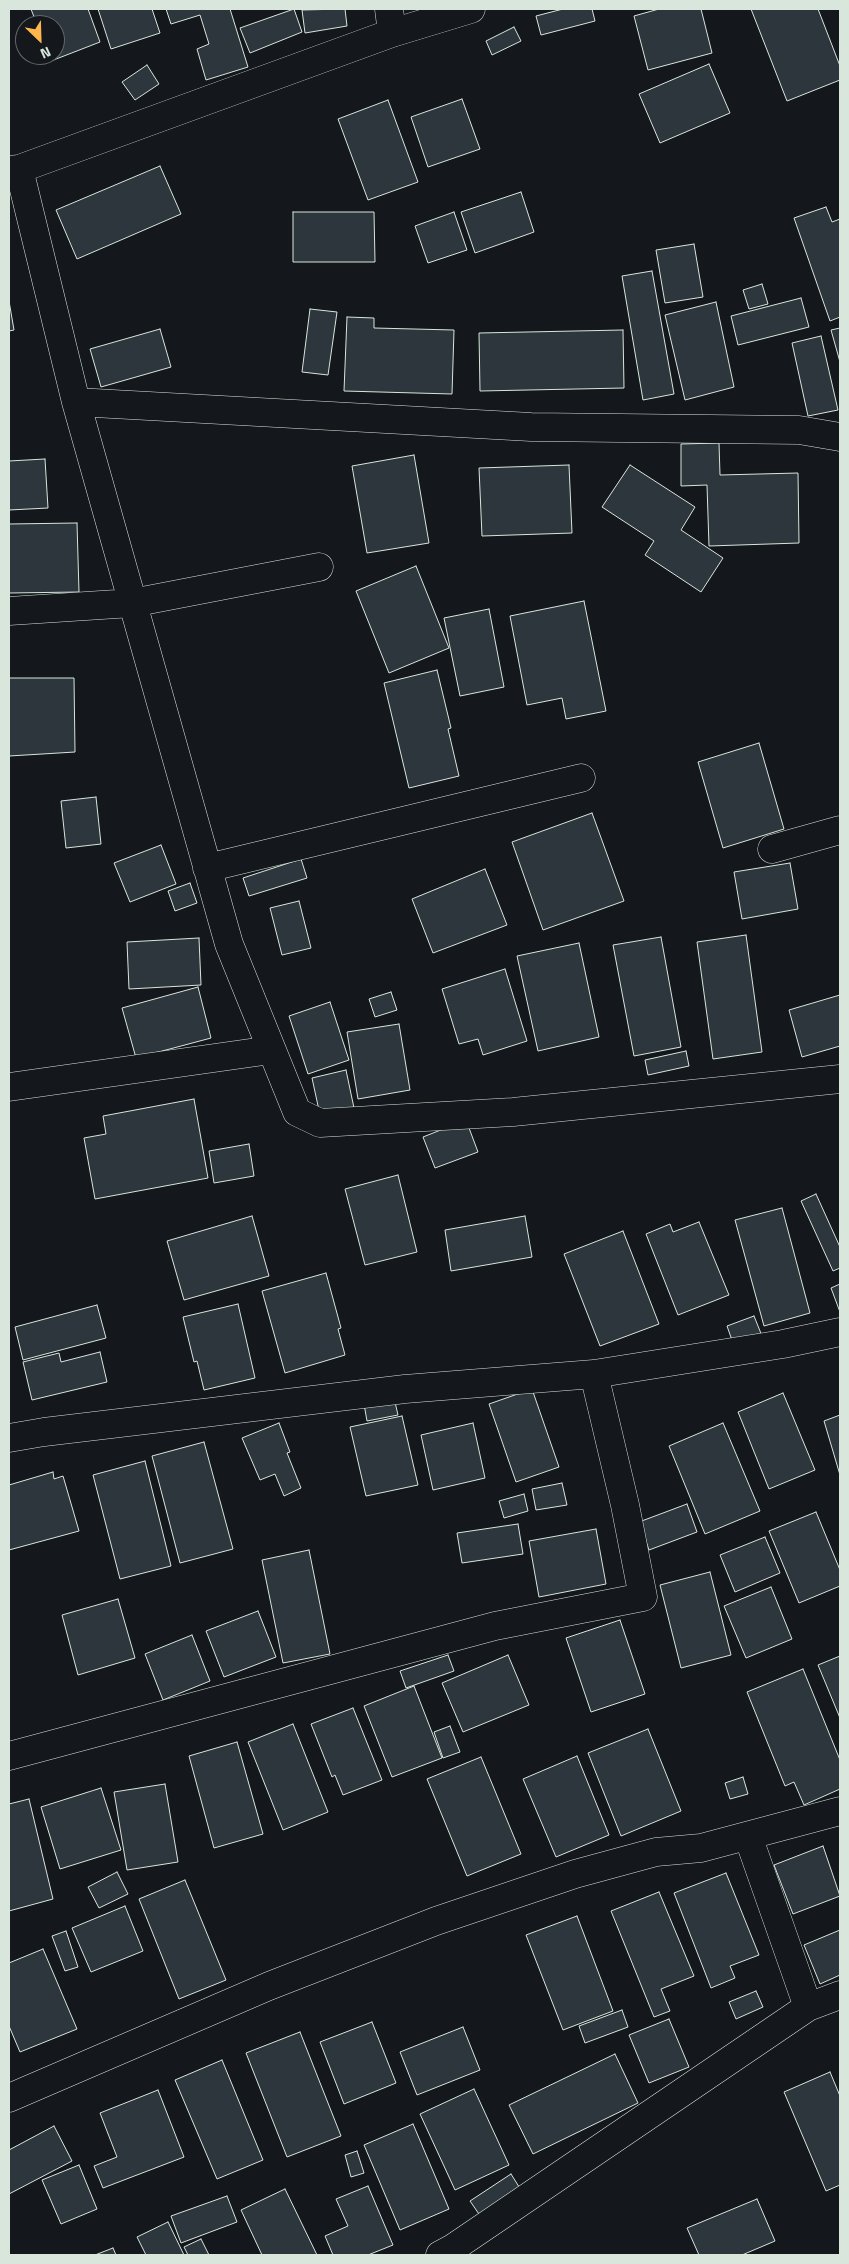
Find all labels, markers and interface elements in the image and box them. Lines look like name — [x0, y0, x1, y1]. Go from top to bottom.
north arrow — [15, 15, 65, 65]
text: N — [37, 42, 55, 65]

